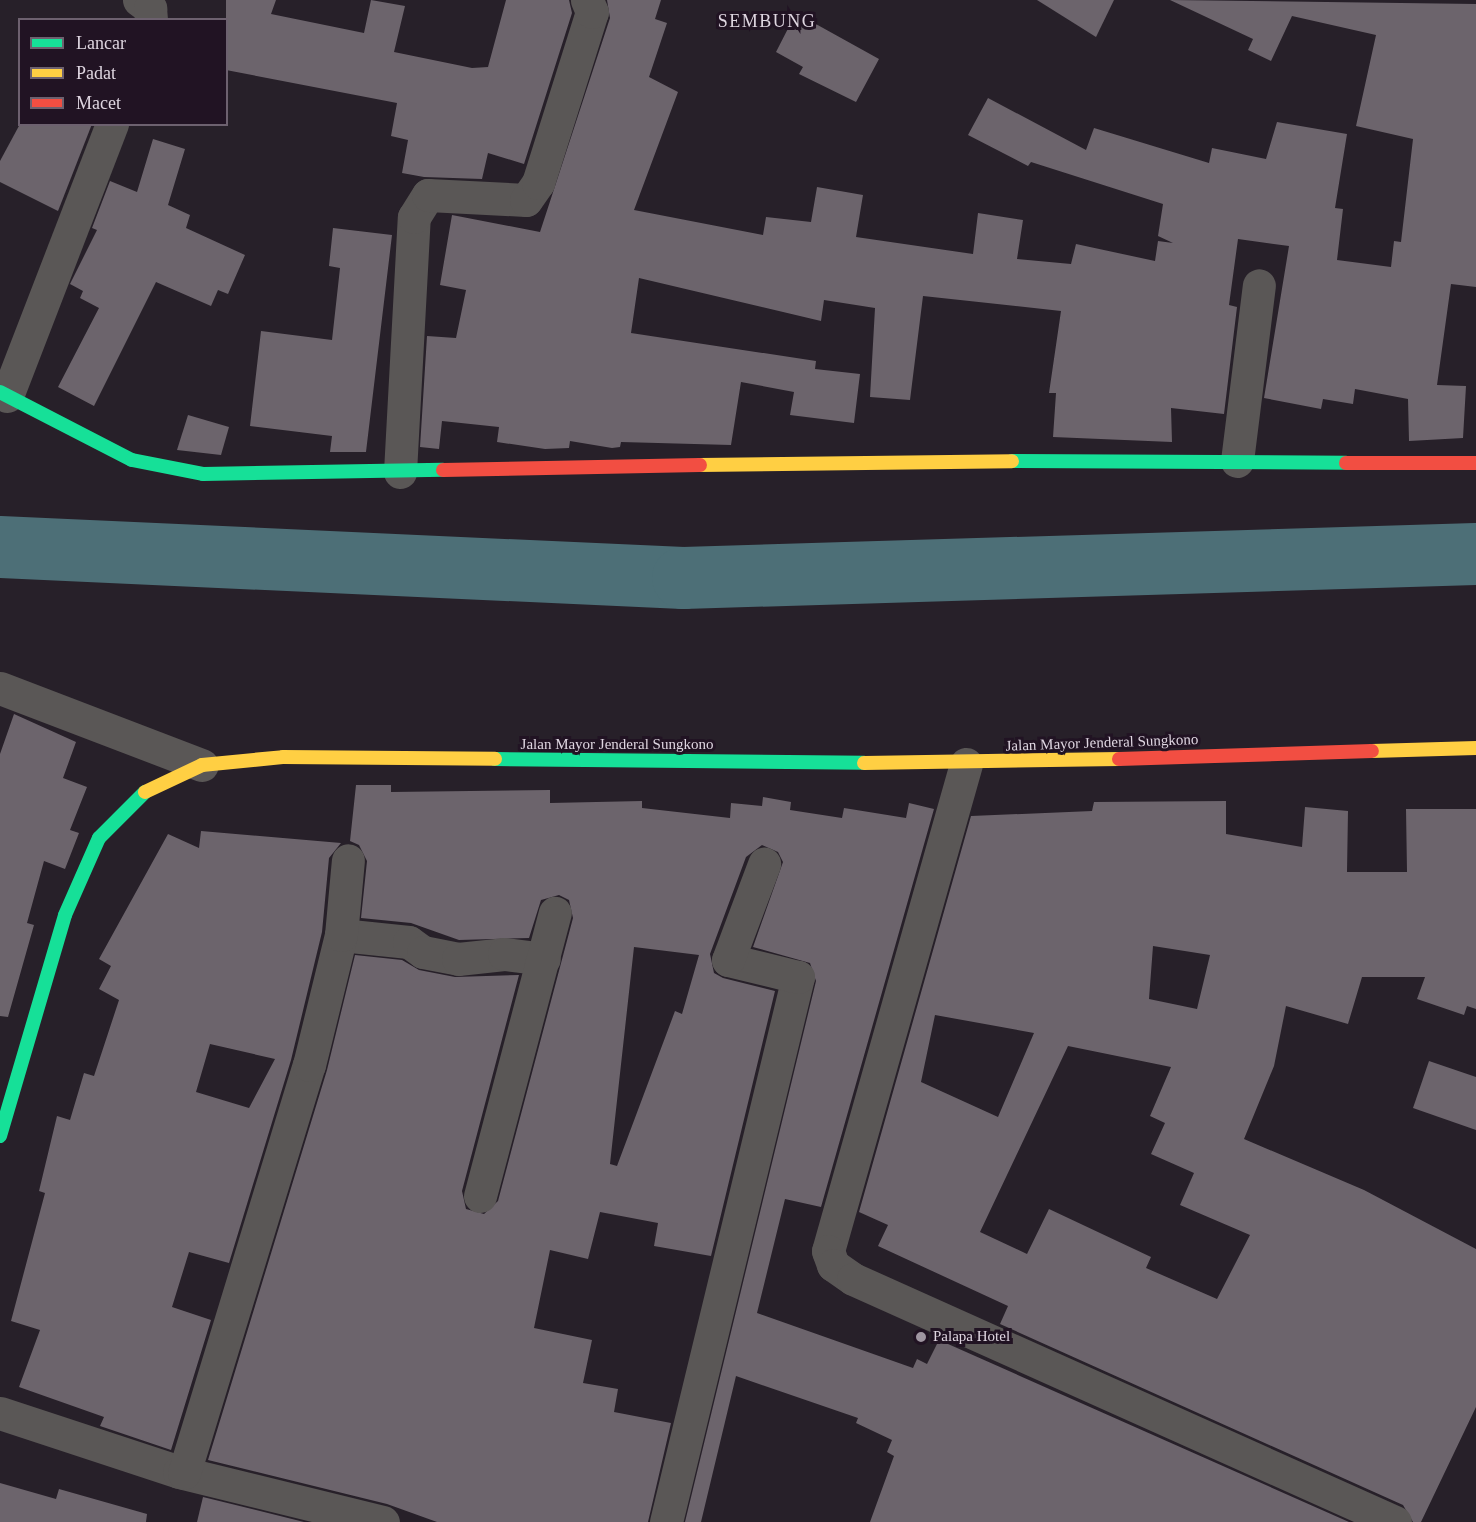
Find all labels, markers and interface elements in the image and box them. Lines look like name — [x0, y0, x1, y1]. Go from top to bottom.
district label: SEMBUNG — [718, 10, 816, 32]
legend — [18, 18, 228, 126]
text: Lancar — [76, 33, 126, 53]
text: Padat — [76, 63, 116, 83]
text: Macet — [76, 93, 121, 113]
street label: Jalan Mayor Jenderal Sungkono — [1005, 731, 1199, 755]
street label: Jalan Mayor Jenderal Sungkono — [521, 736, 713, 754]
place label: Palapa Hotel — [933, 1328, 1010, 1346]
marker: Palapa Hotel — [914, 1330, 928, 1344]

